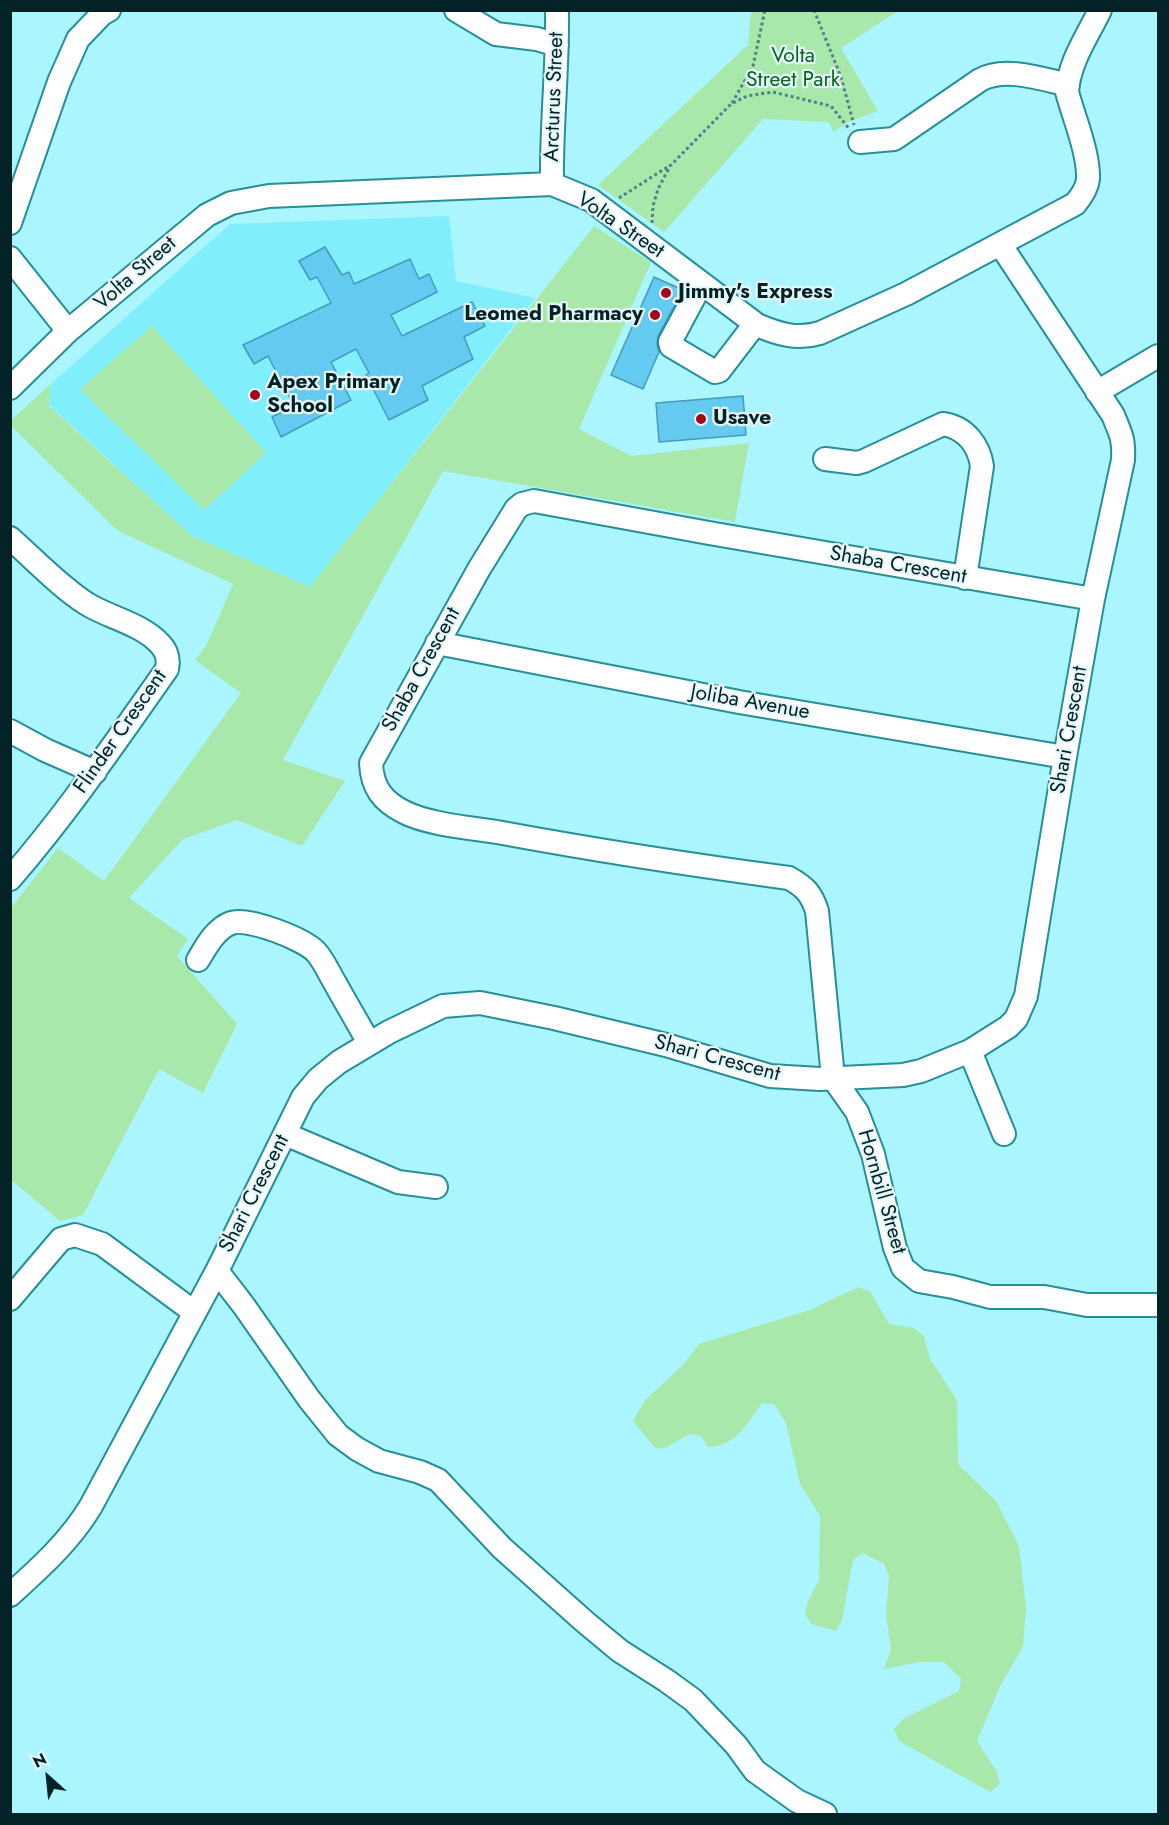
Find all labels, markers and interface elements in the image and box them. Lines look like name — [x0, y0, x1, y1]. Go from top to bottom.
street label: Arcturus Street — [540, 32, 570, 162]
park label: Volta Street Park — [746, 44, 840, 94]
street label: Volta Street — [571, 188, 669, 264]
street label: Volta Street — [90, 232, 182, 316]
place label: Jimmy's Express — [678, 280, 833, 306]
marker: Jimmy's Express — [659, 286, 673, 300]
place label: Leomed Pharmacy — [464, 302, 643, 328]
marker: Leomed Pharmacy — [648, 308, 662, 322]
place label: Apex Primary School — [267, 370, 400, 420]
marker: Apex Primary School — [248, 388, 262, 402]
place label: Usave — [713, 406, 771, 432]
marker: Usave — [694, 412, 708, 426]
street label: Shaba Crescent — [828, 542, 968, 590]
street label: Shaba Crescent — [377, 603, 467, 737]
street label: Shari Crescent — [1046, 664, 1094, 796]
street label: Flinder Crescent — [69, 665, 173, 799]
street label: Joliba Avenue — [688, 680, 812, 726]
street label: Shari Crescent — [651, 1030, 783, 1088]
street label: Hornbill Street — [851, 1127, 911, 1257]
street label: Shari Crescent — [214, 1131, 296, 1257]
north arrow — [18, 1747, 78, 1807]
text: N — [29, 1747, 50, 1774]

